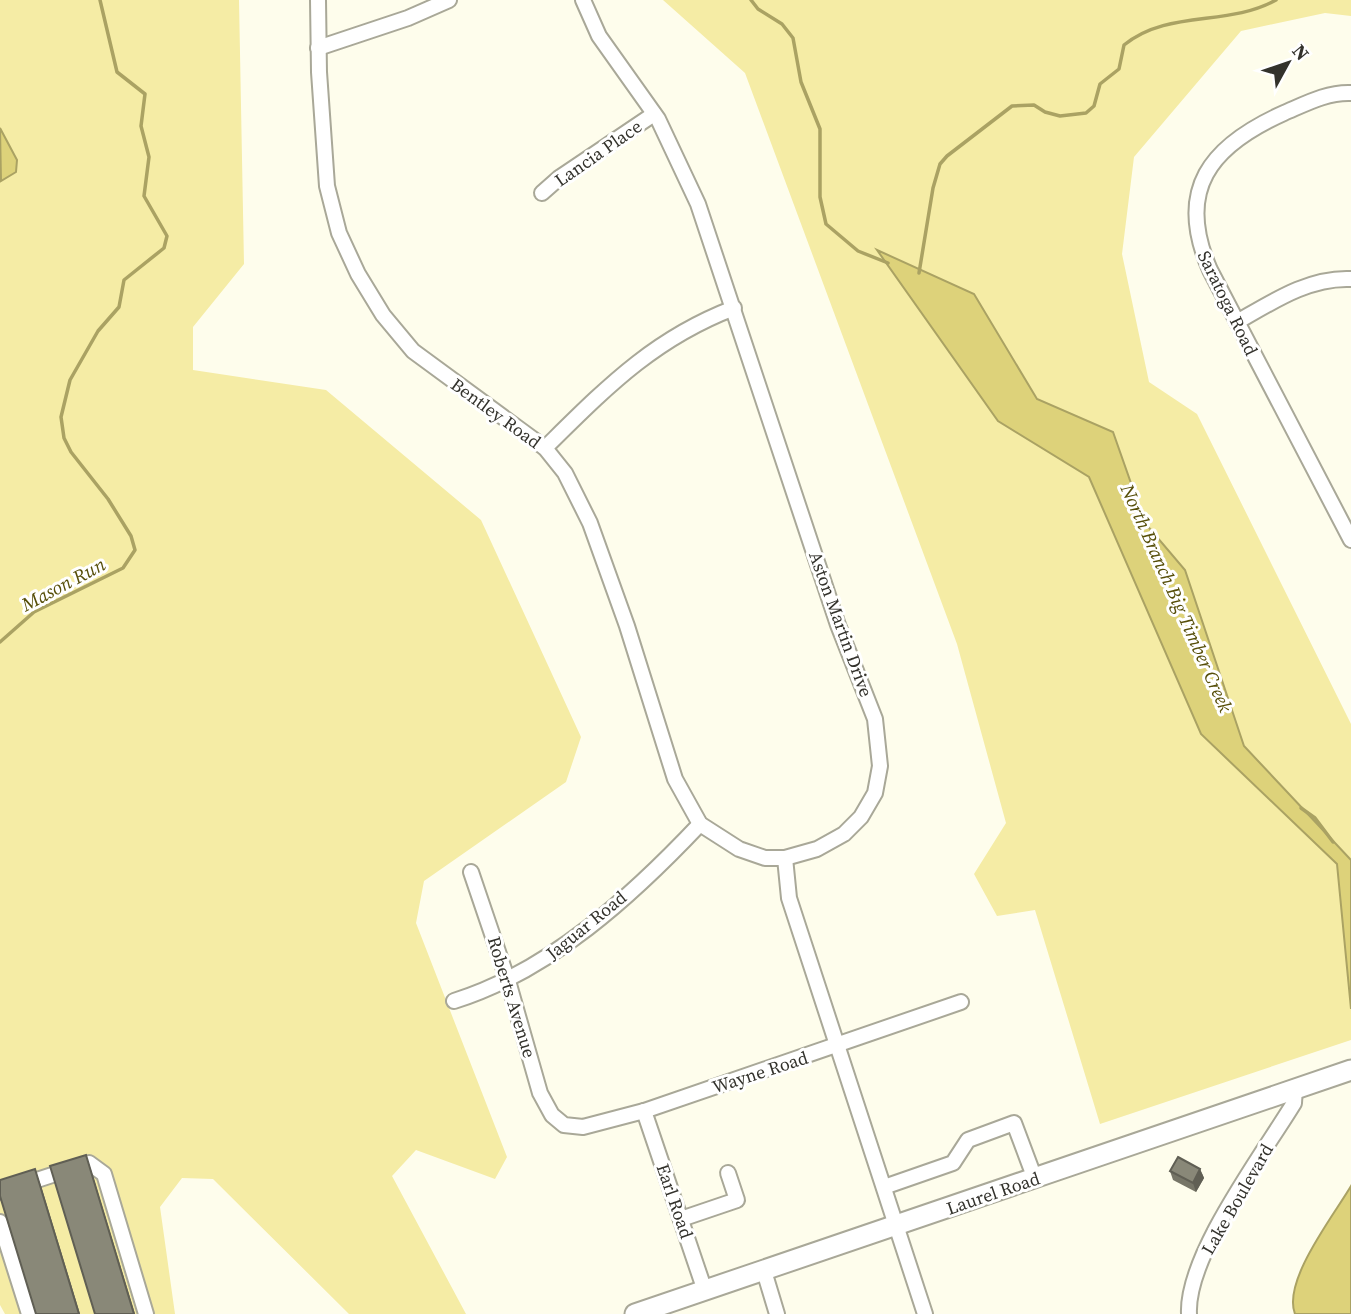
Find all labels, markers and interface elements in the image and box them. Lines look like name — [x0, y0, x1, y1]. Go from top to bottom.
north arrow — [1253, 28, 1323, 98]
text: N — [1287, 38, 1316, 66]
street label: Lancia Place — [549, 114, 647, 192]
street label: Saratoga Road — [1192, 246, 1264, 360]
street label: Bentley Road — [446, 372, 546, 454]
water label: North Branch Big Timber Creek — [1114, 479, 1239, 716]
street label: Aston Martin Drive — [803, 548, 879, 700]
water label: Mason Run — [15, 551, 110, 618]
street label: Jaguar Road — [540, 885, 631, 966]
street label: Roberts Avenue — [482, 933, 542, 1061]
street label: Wayne Road — [709, 1045, 811, 1099]
street label: Lake Boulevard — [1195, 1139, 1279, 1259]
street label: Earl Road — [651, 1160, 699, 1242]
street label: Laurel Road — [943, 1165, 1043, 1221]

